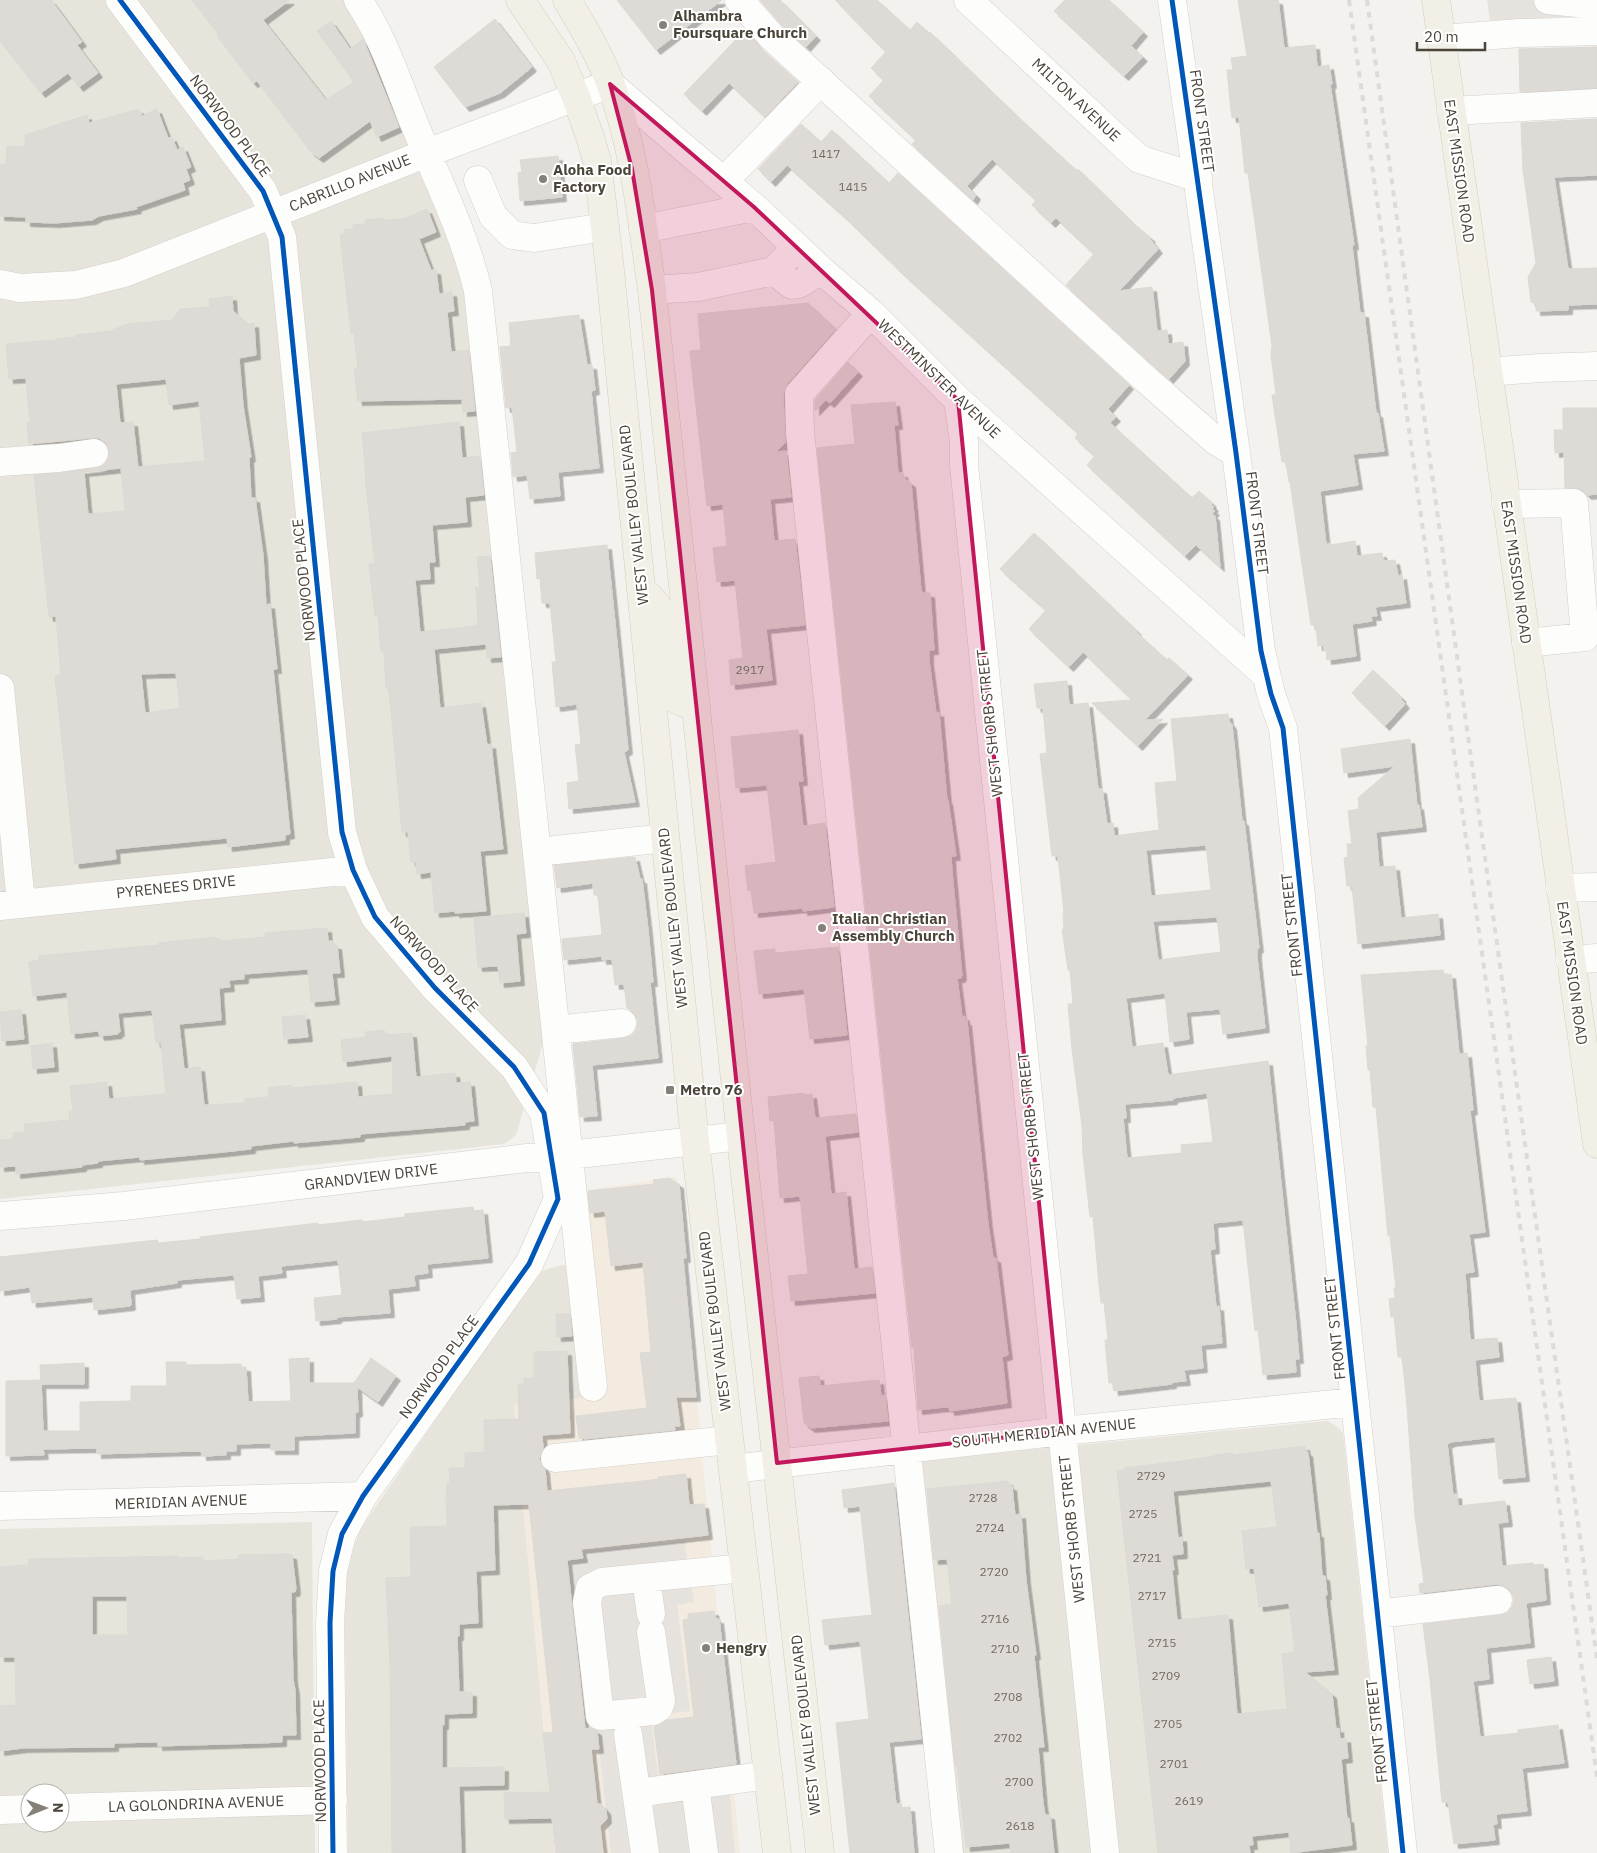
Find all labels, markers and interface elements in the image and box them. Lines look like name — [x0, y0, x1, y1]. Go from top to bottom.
place label: Alhambra Foursquare Church — [673, 6, 807, 42]
marker: Alhambra Foursquare Church — [657, 19, 669, 31]
scale bar — [1417, 20, 1484, 52]
text: 20 m — [1424, 27, 1459, 46]
street label: MILTON AVENUE — [1028, 54, 1125, 145]
street label: FRONT STREET — [1186, 68, 1219, 174]
street label: NORWOOD PLACE — [186, 71, 275, 181]
street label: EAST MISSION ROAD — [1440, 98, 1479, 244]
house number: 1417 — [812, 146, 840, 161]
street label: CABRILLO AVENUE — [286, 149, 413, 216]
place label: Aloha Food Factory — [553, 160, 632, 196]
marker: Aloha Food Factory — [537, 173, 549, 185]
house number: 1415 — [839, 179, 867, 194]
street label: WESTMINSTER AVENUE — [874, 315, 1005, 442]
street label: WEST VALLEY BOULEVARD — [615, 424, 652, 606]
street label: FRONT STREET — [1242, 470, 1273, 576]
street label: EAST MISSION ROAD — [1497, 499, 1536, 645]
street label: NORWOOD PLACE — [288, 518, 319, 642]
street label: WEST SHORB STREET — [972, 648, 1007, 798]
house number: 2917 — [736, 662, 764, 677]
street label: WEST VALLEY BOULEVARD — [654, 827, 691, 1009]
street label: PYRENEES DRIVE — [115, 871, 237, 902]
street label: FRONT STREET — [1277, 872, 1306, 978]
street label: EAST MISSION ROAD — [1553, 900, 1592, 1046]
place label: Italian Christian Assembly Church — [832, 909, 955, 945]
street label: NORWOOD PLACE — [386, 912, 483, 1016]
marker: Italian Christian Assembly Church — [816, 922, 828, 934]
street label: WEST SHORB STREET — [1013, 1051, 1048, 1201]
place label: Metro 76 — [680, 1080, 742, 1099]
marker: Metro 76 — [664, 1084, 676, 1096]
street label: GRANDVIEW DRIVE — [303, 1159, 439, 1194]
street label: WEST VALLEY BOULEVARD — [694, 1230, 735, 1412]
street label: FRONT STREET — [1320, 1275, 1349, 1381]
street label: NORWOOD PLACE — [395, 1311, 483, 1422]
street label: SOUTH MERIDIAN AVENUE — [951, 1413, 1137, 1452]
street label: WEST SHORB STREET — [1054, 1454, 1089, 1604]
house number: 2729 — [1137, 1468, 1165, 1483]
street label: MERIDIAN AVENUE — [114, 1490, 248, 1513]
house number: 2728 — [969, 1490, 997, 1505]
house number: 2725 — [1129, 1506, 1157, 1521]
house number: 2724 — [976, 1520, 1004, 1535]
house number: 2721 — [1133, 1550, 1161, 1565]
house number: 2720 — [980, 1564, 1008, 1579]
house number: 2717 — [1138, 1588, 1166, 1603]
house number: 2716 — [981, 1611, 1009, 1626]
street label: WEST VALLEY BOULEVARD — [787, 1634, 824, 1816]
house number: 2715 — [1148, 1635, 1176, 1650]
place label: Hengry — [716, 1638, 767, 1657]
house number: 2710 — [991, 1641, 1019, 1656]
marker: Hengry — [700, 1642, 712, 1654]
house number: 2709 — [1152, 1668, 1180, 1683]
street label: FRONT STREET — [1362, 1678, 1391, 1784]
house number: 2708 — [994, 1689, 1022, 1704]
street label: NORWOOD PLACE — [309, 1699, 330, 1823]
house number: 2705 — [1154, 1716, 1182, 1731]
house number: 2702 — [994, 1730, 1022, 1745]
house number: 2701 — [1160, 1756, 1188, 1771]
house number: 2700 — [1005, 1774, 1033, 1789]
north arrow — [20, 1783, 70, 1833]
street label: LA GOLONDRINA AVENUE — [108, 1791, 284, 1816]
house number: 2619 — [1175, 1793, 1203, 1808]
text: N — [49, 1803, 67, 1813]
house number: 2618 — [1006, 1818, 1034, 1833]

